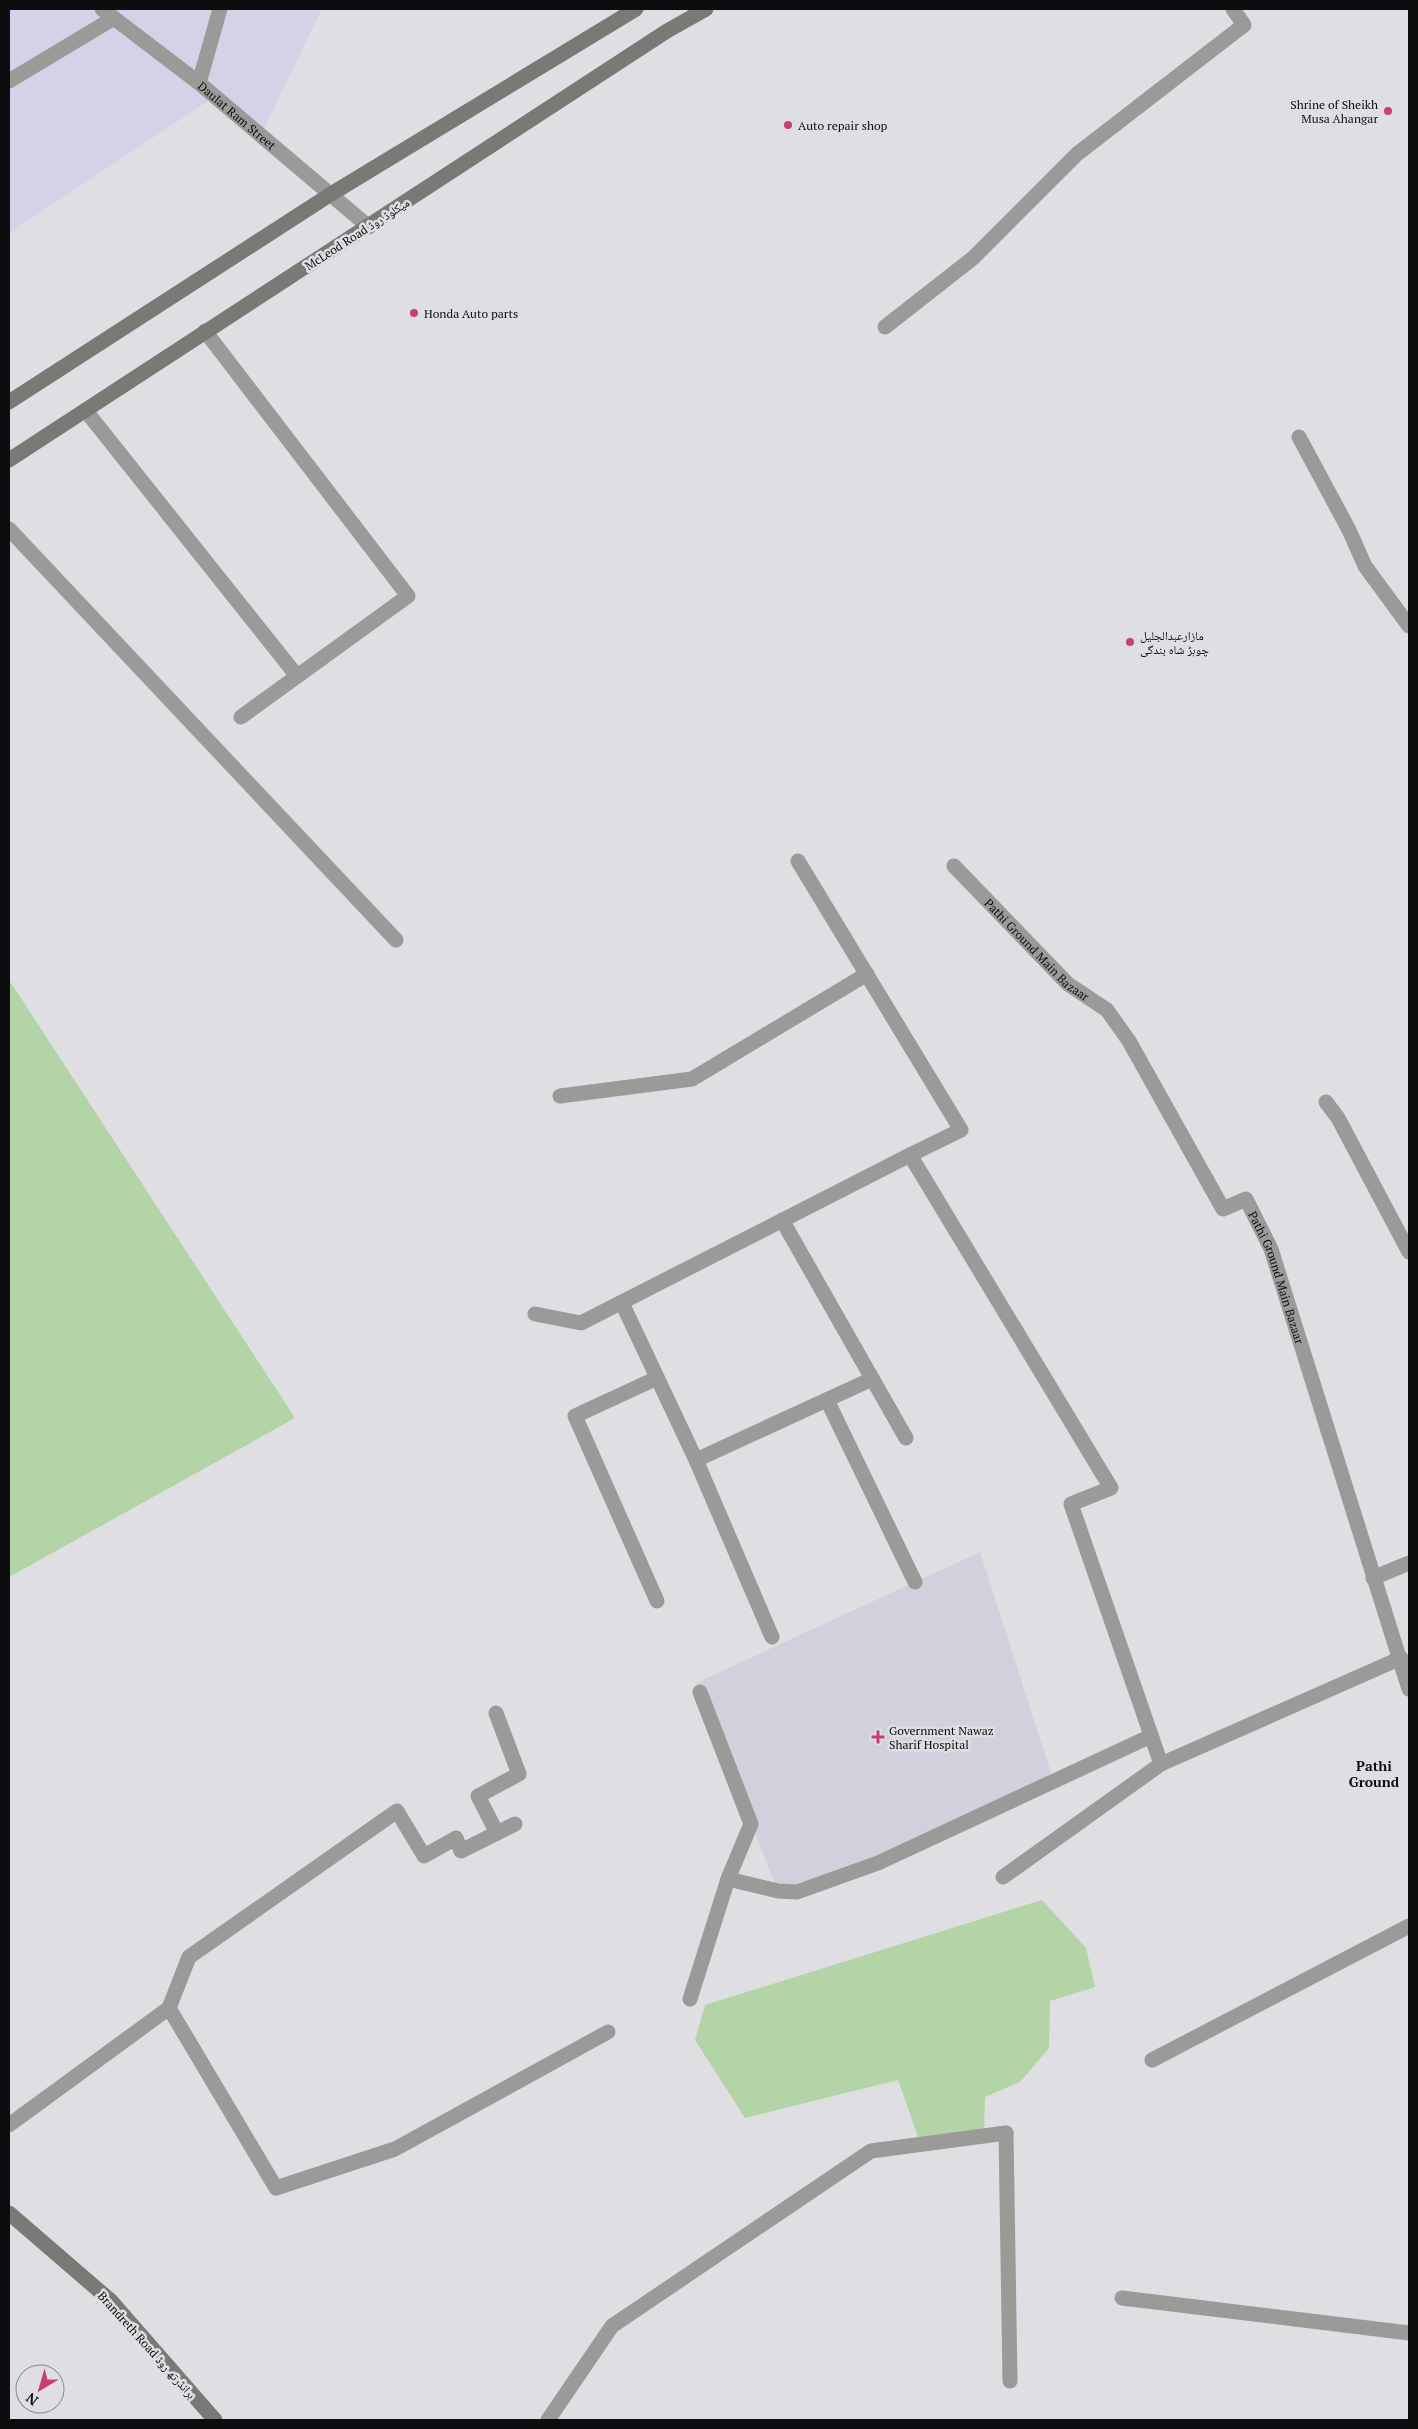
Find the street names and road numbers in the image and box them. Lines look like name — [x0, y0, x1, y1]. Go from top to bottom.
street label: Daulat Ram Street — [195, 78, 280, 153]
street label: McLeod Road میکلوڈ روڈ — [302, 195, 412, 274]
street label: Pathi Ground Main Bazaar — [982, 895, 1093, 1004]
street label: Pathi Ground Main Bazaar — [1246, 1208, 1308, 1346]
street label: Brandreth Road برانڈرتھ روڈ — [95, 2288, 199, 2402]

